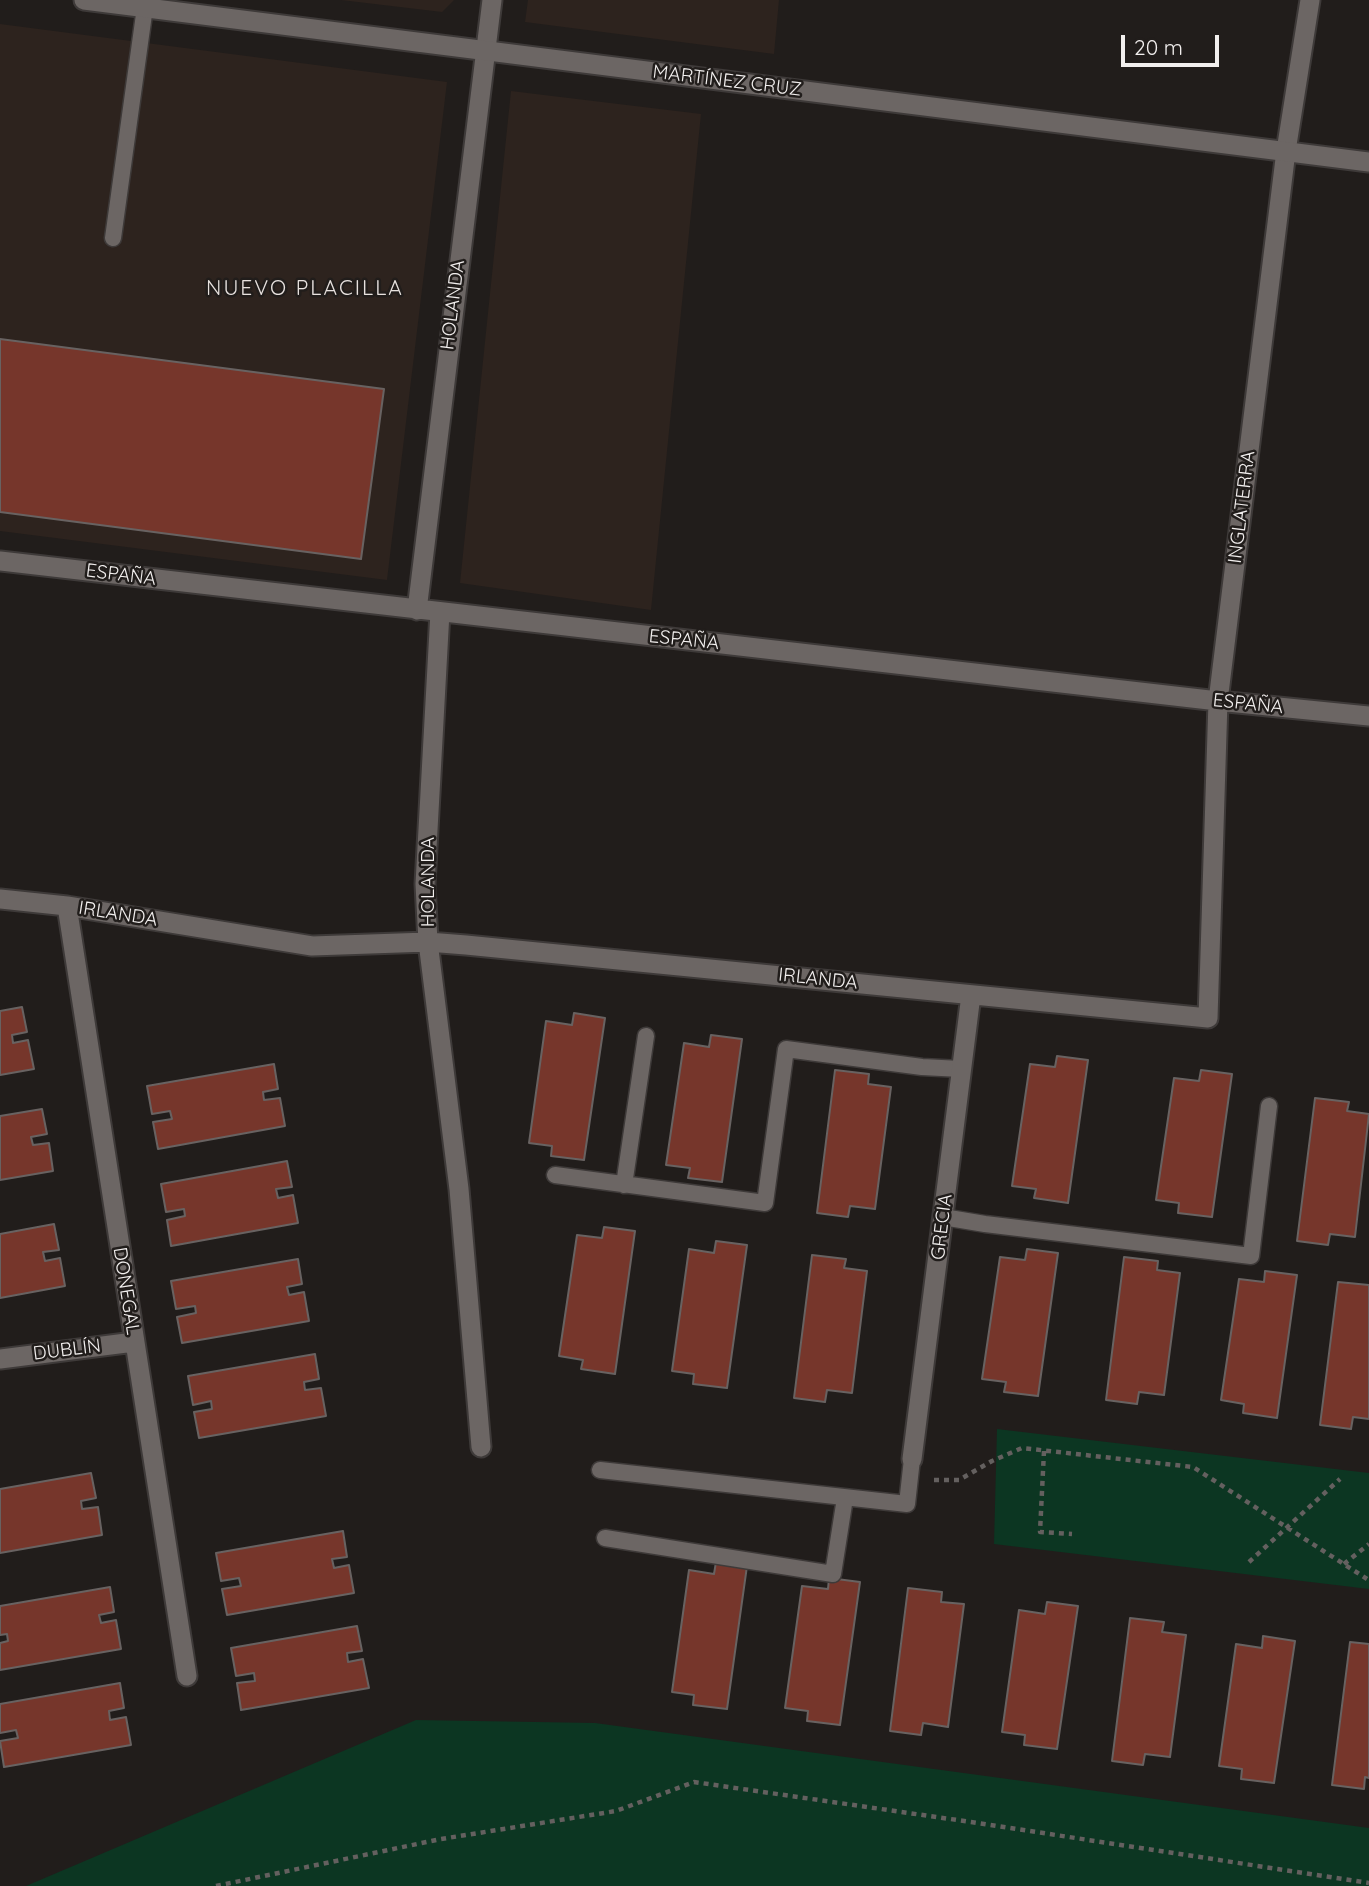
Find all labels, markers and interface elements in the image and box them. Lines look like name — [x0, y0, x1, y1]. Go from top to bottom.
scale bar — [1124, 21, 1222, 65]
text: 20 m — [1134, 34, 1183, 60]
street label: MARTÍNEZ CRUZ — [651, 61, 803, 101]
street label: HOLANDA — [436, 259, 470, 351]
district label: NUEVO PLACILLA — [208, 276, 402, 302]
street label: INGLATERRA — [1224, 449, 1260, 565]
street label: ESPAÑA — [85, 559, 157, 591]
street label: ESPAÑA — [648, 625, 720, 655]
street label: ESPAÑA — [1212, 689, 1284, 719]
street label: HOLANDA — [417, 837, 439, 927]
street label: IRLANDA — [77, 897, 159, 931]
street label: IRLANDA — [777, 964, 859, 994]
street label: GRECIA — [927, 1193, 957, 1261]
street label: DONEGAL — [108, 1246, 144, 1336]
street label: DUBLÍN — [32, 1335, 102, 1365]

